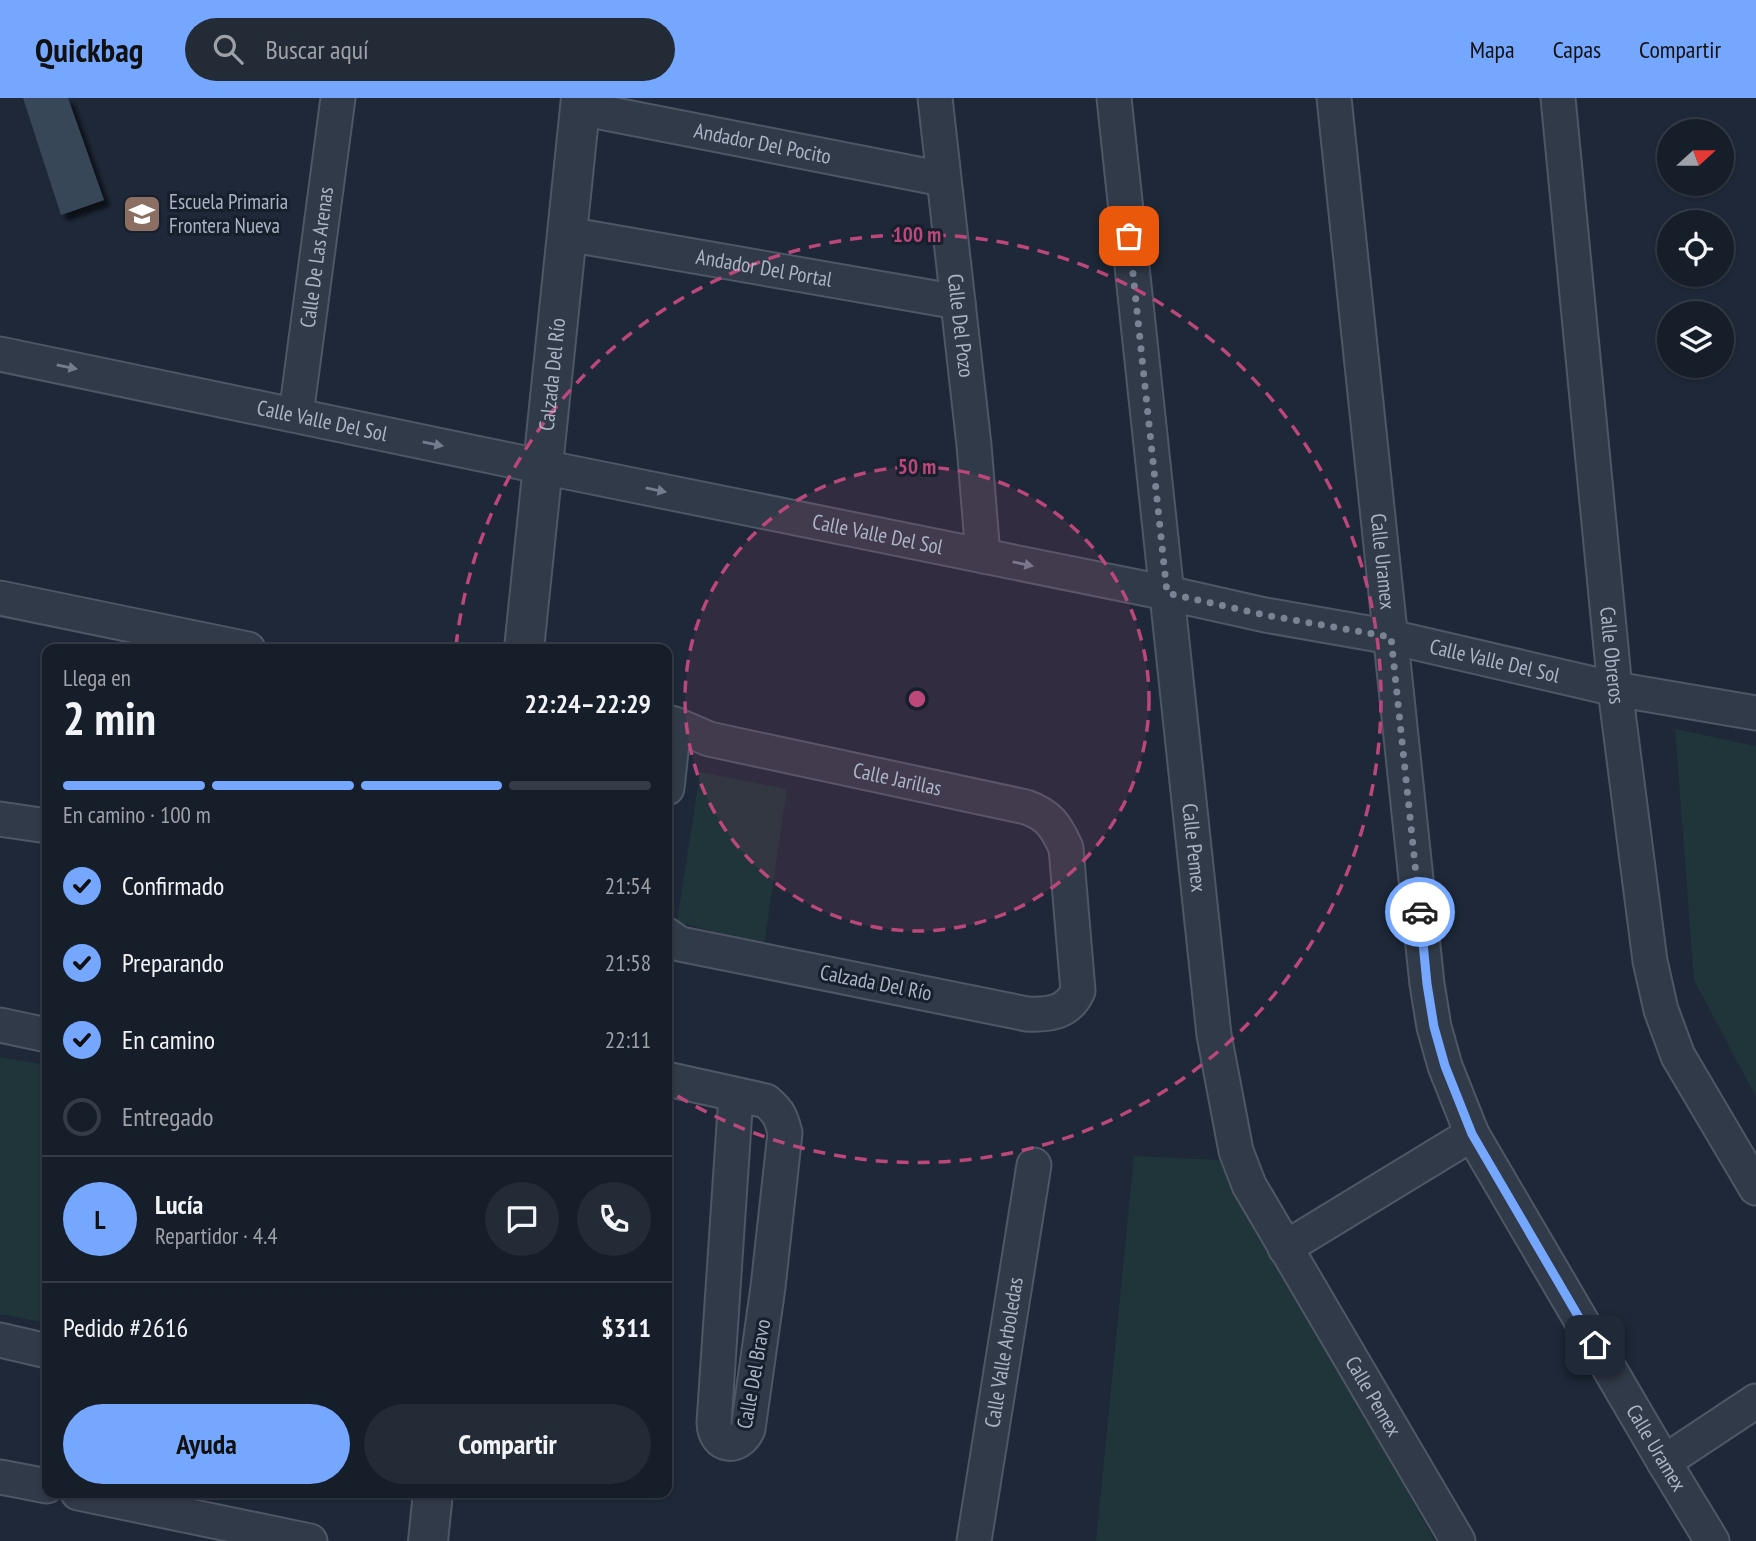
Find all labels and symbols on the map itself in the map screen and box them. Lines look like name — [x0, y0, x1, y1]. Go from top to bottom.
street label: Andador Del Pocito — [692, 117, 833, 170]
north arrow — [1657, 119, 1734, 196]
street label: Calle De Las Arenas — [294, 185, 339, 329]
place label: Escuela Primaria Frontera Nueva — [169, 188, 288, 239]
school or university icon: Escuela Primaria Frontera Nueva — [121, 193, 163, 235]
pin — [1099, 206, 1159, 266]
text: 100 m — [893, 221, 941, 248]
street label: Andador Del Portal — [694, 243, 834, 293]
street label: Calle Del Pozo — [942, 272, 980, 379]
street label: Calzada Del Río — [533, 317, 571, 432]
one-way arrow — [56, 362, 78, 373]
street label: Calle Valle Del Sol — [255, 394, 390, 447]
one-way arrow — [422, 438, 444, 449]
text: 50 m — [898, 453, 936, 480]
one-way arrow — [645, 484, 667, 495]
street label: Calle Valle Del Sol — [810, 508, 945, 560]
street label: Calle Uramex — [1365, 512, 1402, 611]
one-way arrow — [1012, 559, 1034, 570]
street label: Calle Obreros — [1594, 605, 1631, 706]
street label: Calle Valle Del Sol — [1427, 632, 1562, 689]
centre of rings — [905, 687, 929, 711]
street label: Calle Jarillas — [851, 756, 944, 802]
street label: Calle Pemex — [1176, 802, 1213, 894]
courier — [1385, 877, 1455, 947]
street label: Calzada Del Río — [818, 958, 934, 1007]
street label: Calle Valle Arboledas — [978, 1275, 1029, 1429]
pin — [1565, 1315, 1625, 1375]
street label: Calle Del Bravo — [731, 1317, 776, 1431]
street label: Calle Pemex — [1339, 1351, 1408, 1442]
street label: Calle Uramex — [1620, 1399, 1693, 1496]

